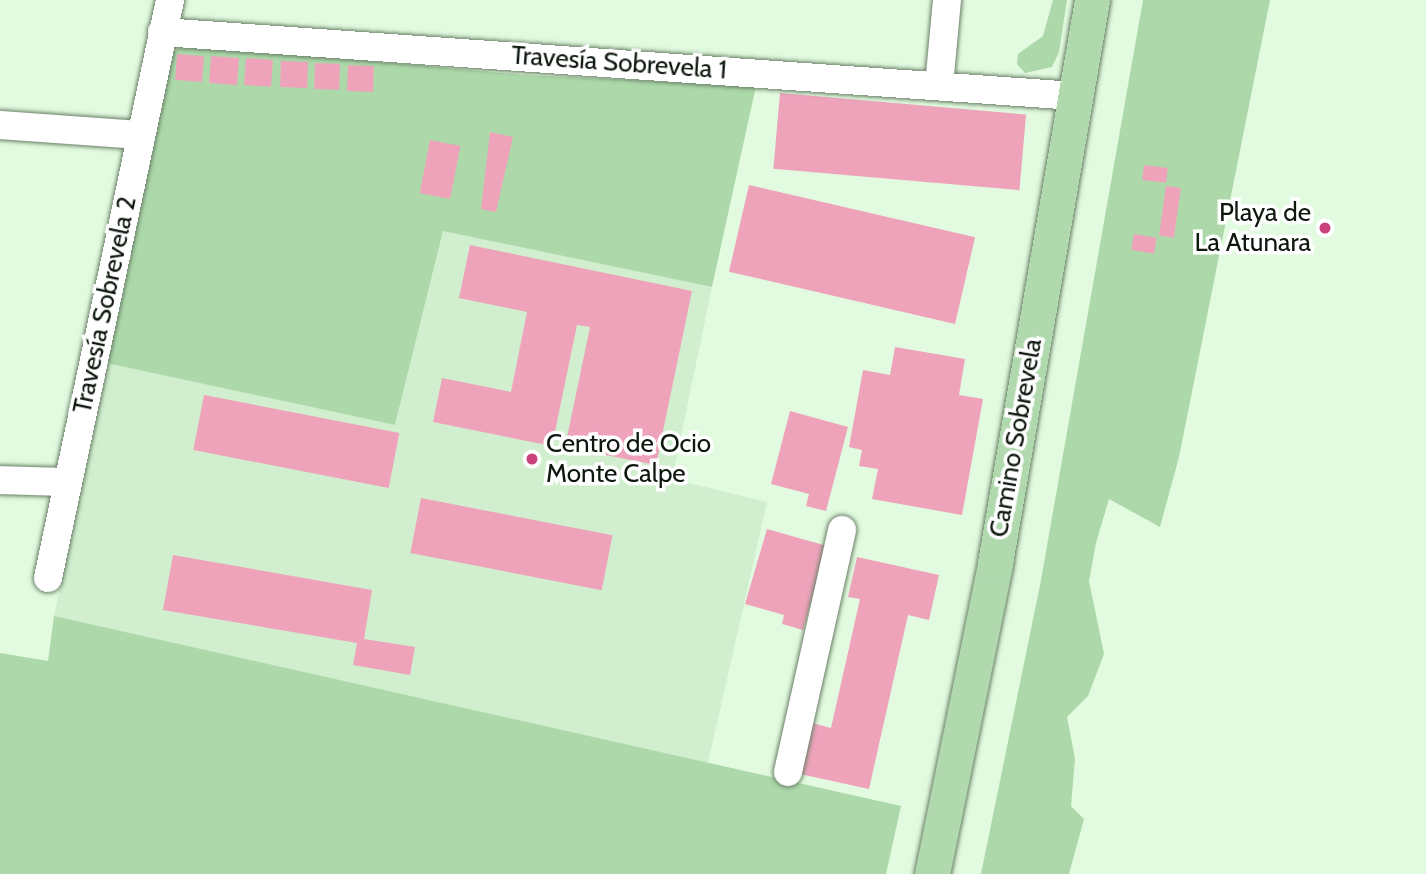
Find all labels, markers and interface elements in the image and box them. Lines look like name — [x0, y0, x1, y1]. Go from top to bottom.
street label: Travesía Sobrevela 1 — [510, 40, 728, 86]
street label: Travesía Sobrevela 2 — [67, 194, 143, 416]
place label: Playa de La Atunara — [1194, 197, 1311, 258]
marker: Playa de La Atunara — [1317, 220, 1333, 236]
street label: Camino Sobrevela — [983, 336, 1049, 540]
place label: Centro de Ocio Monte Calpe — [546, 428, 711, 490]
marker: Centro de Ocio Monte Calpe — [524, 451, 540, 467]

